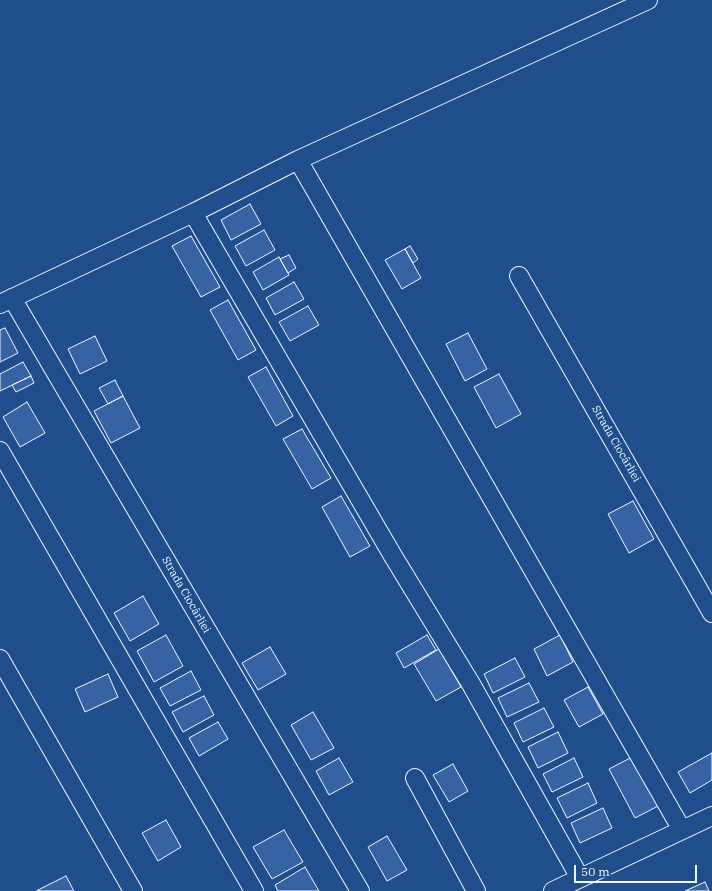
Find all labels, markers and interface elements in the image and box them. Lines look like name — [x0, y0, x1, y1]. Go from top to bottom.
street label: Strada Ciocârliei — [589, 403, 643, 485]
street label: Strada Ciocârliei — [159, 554, 213, 636]
scale bar — [576, 857, 699, 883]
text: 50 m — [581, 864, 610, 879]

